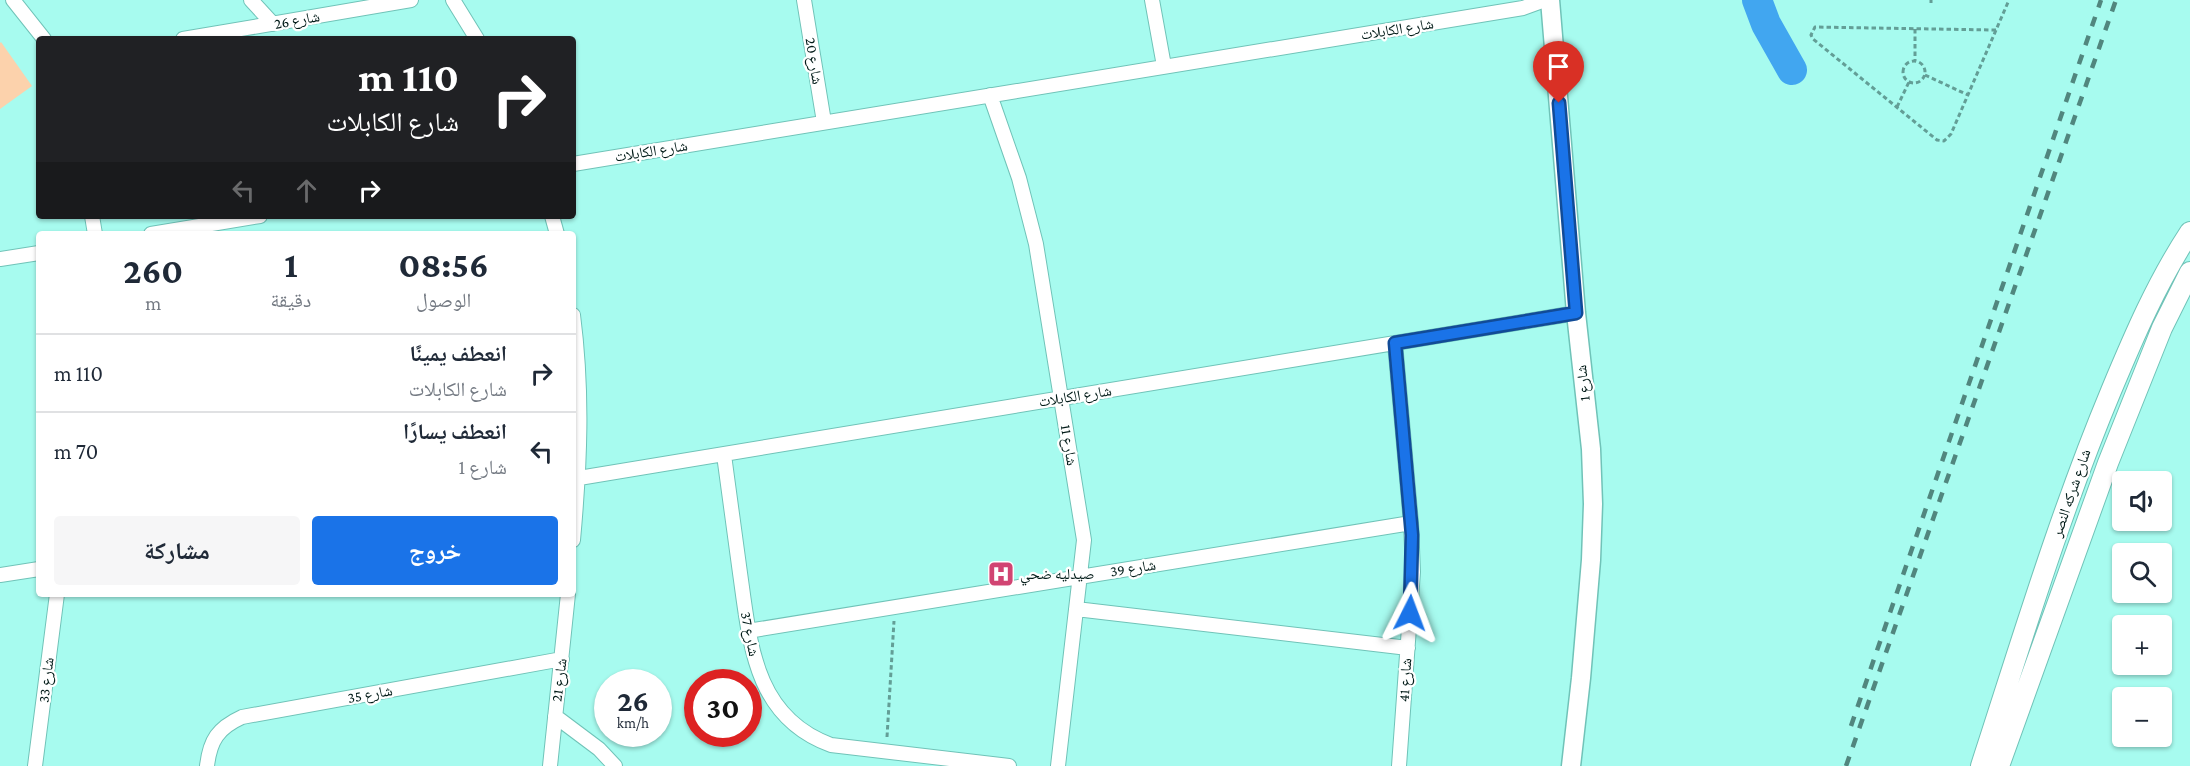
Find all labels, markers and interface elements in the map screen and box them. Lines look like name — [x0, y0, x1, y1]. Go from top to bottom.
street label: شارع 26 — [273, 8, 322, 34]
street label: شارع الكابلات — [1359, 15, 1435, 45]
street label: شارع 20 — [800, 37, 826, 86]
pin — [1533, 41, 1584, 103]
icon: arrive — [1542, 50, 1575, 83]
text: 110 m — [358, 53, 459, 100]
icon: right — [480, 60, 558, 138]
text: شارع الكابلات — [326, 107, 459, 137]
street label: شارع الكابلات — [613, 137, 689, 167]
icon: left — [227, 174, 260, 207]
icon: ahead — [290, 174, 323, 207]
icon: right — [353, 174, 386, 207]
text: 1 — [284, 245, 298, 285]
text: 08:56 — [399, 245, 489, 285]
text: 260 — [123, 251, 183, 291]
text: دقيقة — [271, 289, 311, 311]
text: الوصول — [416, 289, 471, 311]
text: m — [145, 292, 161, 314]
text: انعطف يمينًا — [409, 341, 507, 366]
icon: right — [525, 357, 558, 390]
text: 110 m — [54, 361, 103, 386]
street label: شارع 1 — [1573, 364, 1595, 402]
text: شارع الكابلات — [409, 378, 507, 400]
street label: شارع الكابلات — [1037, 382, 1113, 412]
text: انعطف يسارًا — [403, 419, 507, 444]
street label: شارع 11 — [1056, 423, 1080, 467]
icon: left — [525, 435, 558, 468]
text: 70 m — [54, 439, 98, 464]
street label: شارع شركه النصر — [2048, 447, 2095, 541]
text: شارع 1 — [459, 456, 507, 478]
map controls — [2112, 471, 2172, 747]
button: sound — [2112, 471, 2172, 531]
button: مشاركة — [54, 516, 300, 585]
button: خروج — [312, 516, 558, 585]
button: search — [2112, 543, 2172, 603]
street label: شارع 39 — [1109, 556, 1157, 581]
hospital icon: صيدليه ضحي — [986, 559, 1016, 589]
place label: صيدليه ضحي — [1020, 566, 1095, 586]
position arrow — [1378, 581, 1442, 645]
street label: شارع 37 — [736, 610, 762, 658]
button: + — [2112, 615, 2172, 675]
street label: شارع 33 — [35, 656, 59, 704]
street label: شارع 21 — [548, 657, 572, 703]
street label: شارع 41 — [1395, 657, 1417, 703]
speed limit sign: 30 — [684, 669, 762, 747]
street label: شارع 35 — [346, 682, 394, 708]
text: 26 — [617, 684, 649, 717]
button: − — [2112, 687, 2172, 747]
text: km/h — [617, 715, 649, 731]

